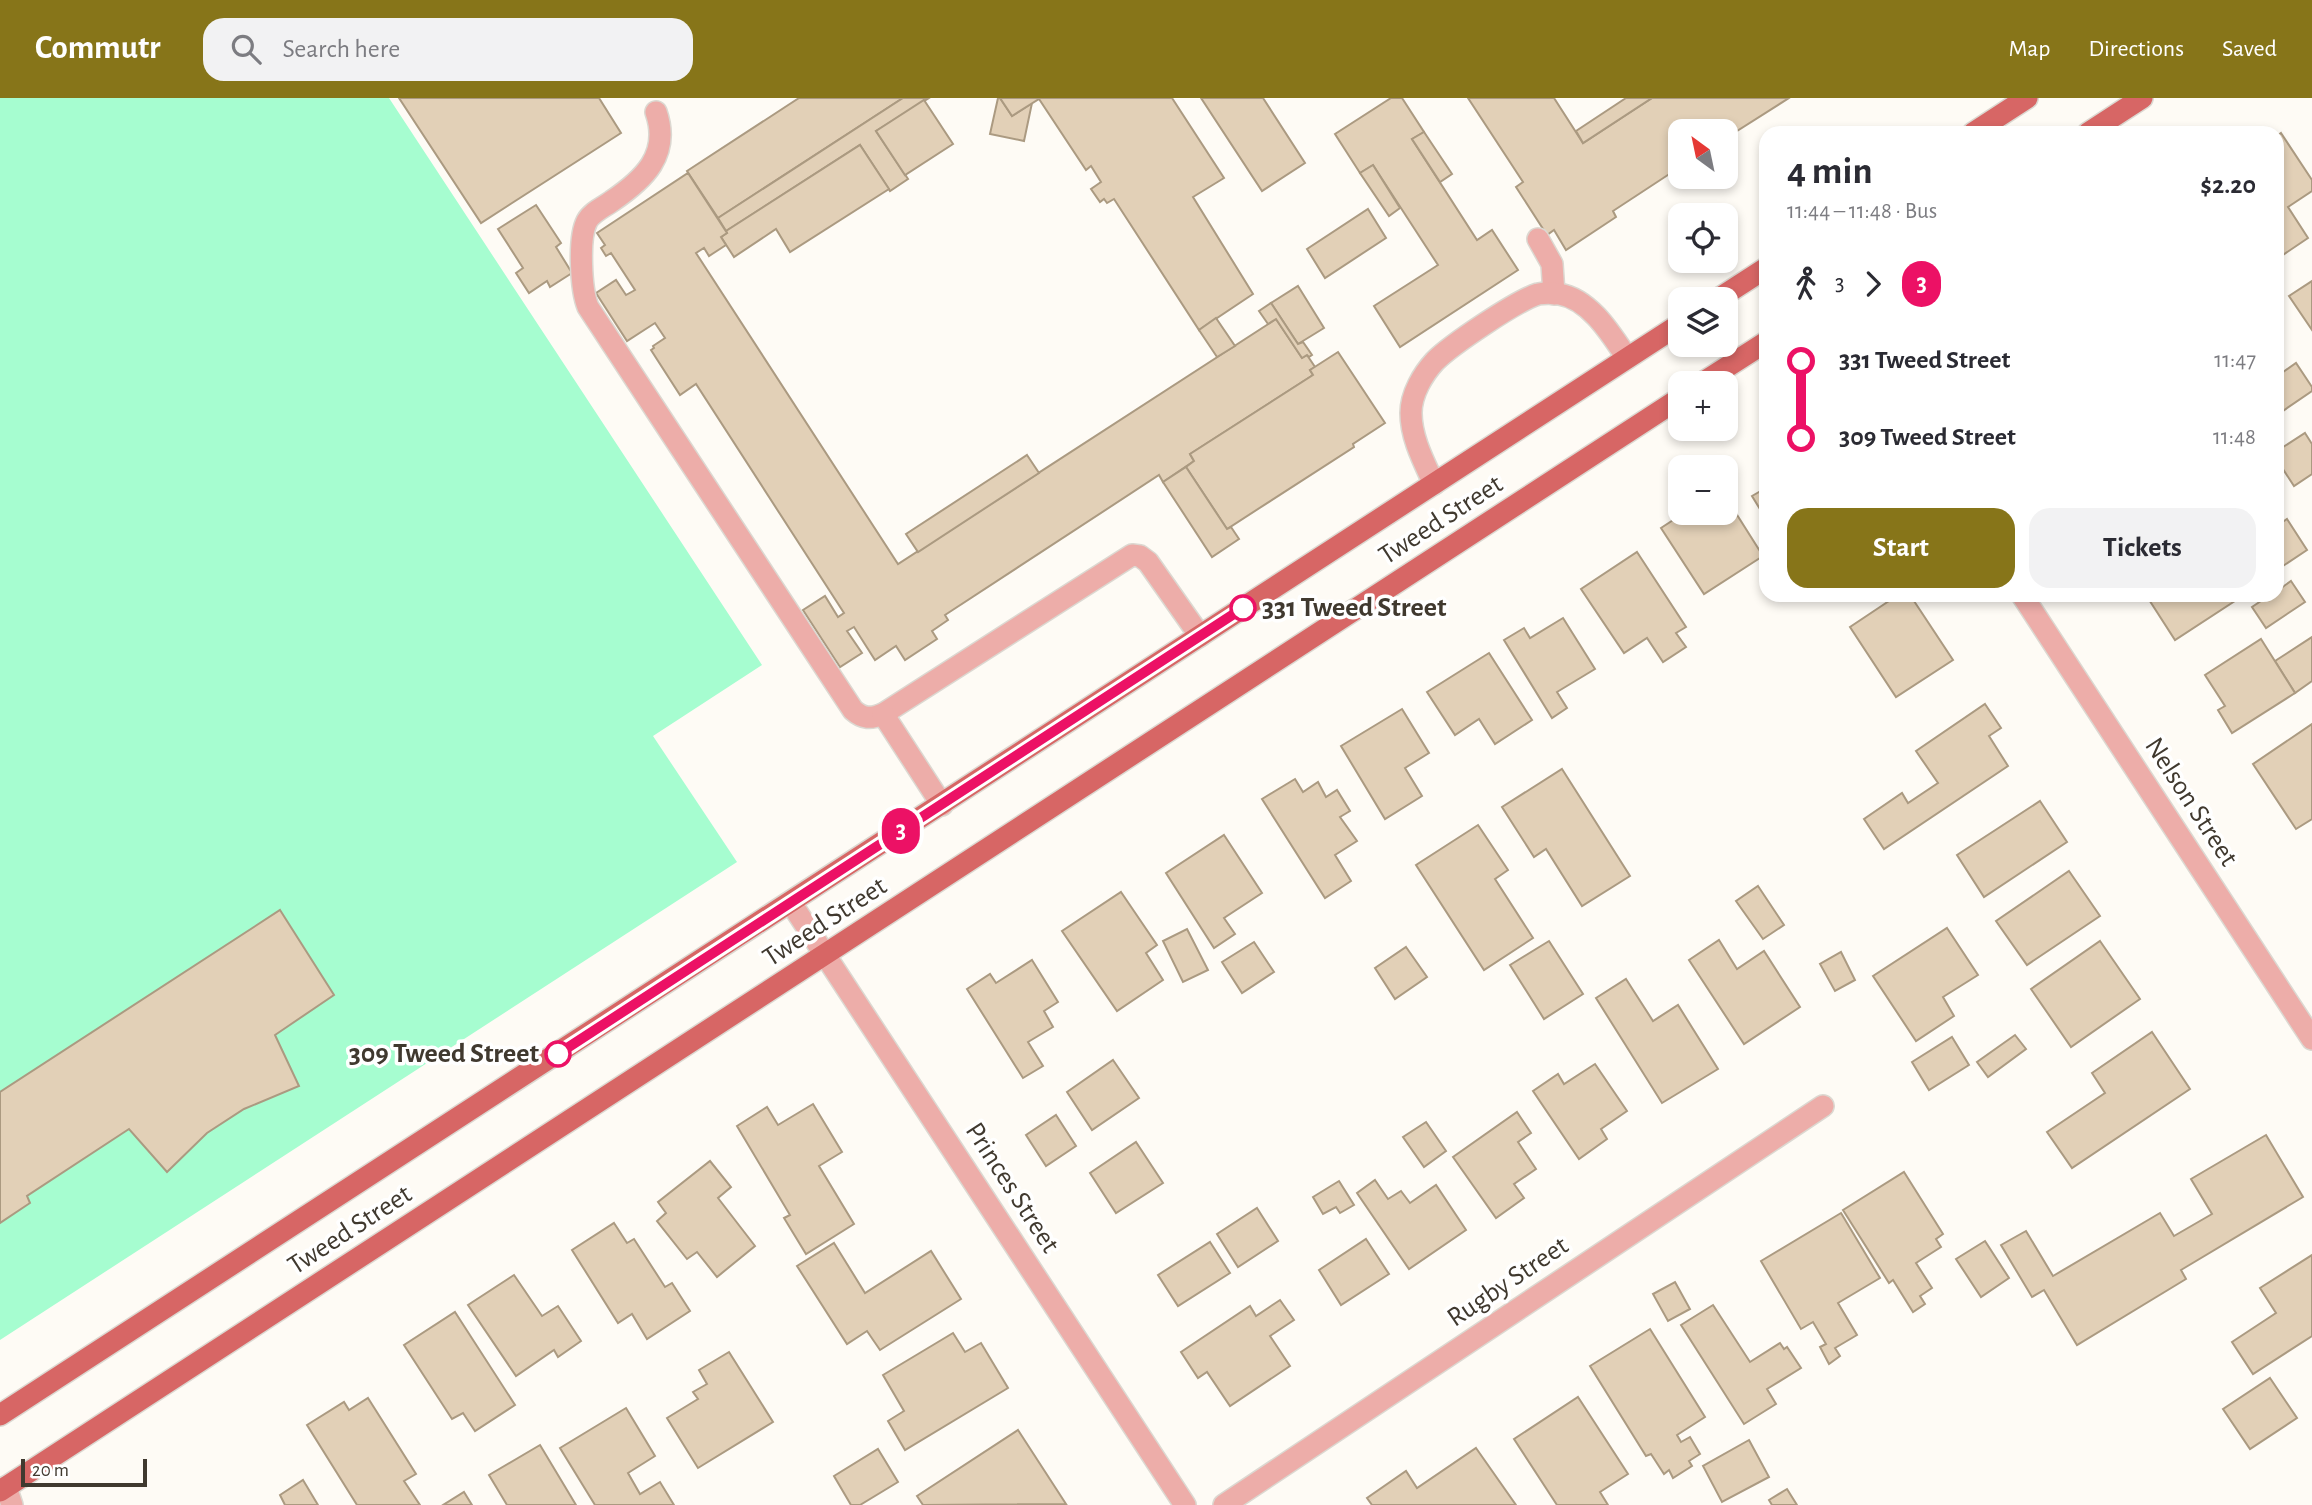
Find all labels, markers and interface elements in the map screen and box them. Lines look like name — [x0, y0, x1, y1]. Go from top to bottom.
search box — [203, 18, 693, 81]
icon: search — [227, 30, 265, 68]
text: Commutr — [35, 32, 161, 65]
text: Search here — [283, 36, 400, 62]
text: Map — [2008, 37, 2050, 61]
text: Directions — [2088, 37, 2184, 61]
text: Saved — [2222, 37, 2277, 61]
north arrow — [1668, 119, 1738, 189]
map controls — [1668, 119, 1738, 525]
text: 4 min — [1787, 153, 1873, 191]
text: $2.20 — [2200, 172, 2256, 198]
text: 11:44 – 11:48 · Bus — [1787, 200, 1937, 223]
button: locate — [1668, 203, 1738, 273]
icon: walk — [1787, 265, 1825, 303]
icon: forward — [1854, 265, 1892, 303]
text: 3 — [1835, 272, 1844, 295]
text: 3 — [1916, 272, 1927, 296]
button: layers — [1668, 287, 1738, 357]
text: 331 Tweed Street — [1839, 347, 2010, 373]
text: 11:47 — [2214, 349, 2256, 372]
button: + — [1668, 371, 1738, 441]
text: 309 Tweed Street — [1839, 424, 2016, 450]
text: 11:48 — [2213, 426, 2256, 449]
button: − — [1668, 455, 1738, 525]
street label: Tweed Street — [1374, 470, 1508, 570]
button: Start — [1787, 508, 2015, 588]
button: Tickets — [2029, 508, 2256, 588]
place label: 331 Tweed Street — [1262, 594, 1447, 622]
marker: 331 Tweed Street — [1230, 595, 1256, 621]
street label: Nelson Street — [2139, 733, 2243, 871]
line badge: 3 — [878, 808, 924, 854]
text: 3 — [896, 819, 906, 843]
street label: Tweed Street — [758, 872, 892, 972]
place label: 309 Tweed Street — [349, 1040, 540, 1068]
marker: 309 Tweed Street — [545, 1041, 571, 1067]
street label: Princes Street — [960, 1118, 1064, 1258]
street label: Tweed Street — [283, 1180, 417, 1280]
street label: Rugby Street — [1442, 1231, 1574, 1333]
scale bar — [21, 1456, 147, 1488]
text: 20 m — [32, 1461, 69, 1480]

